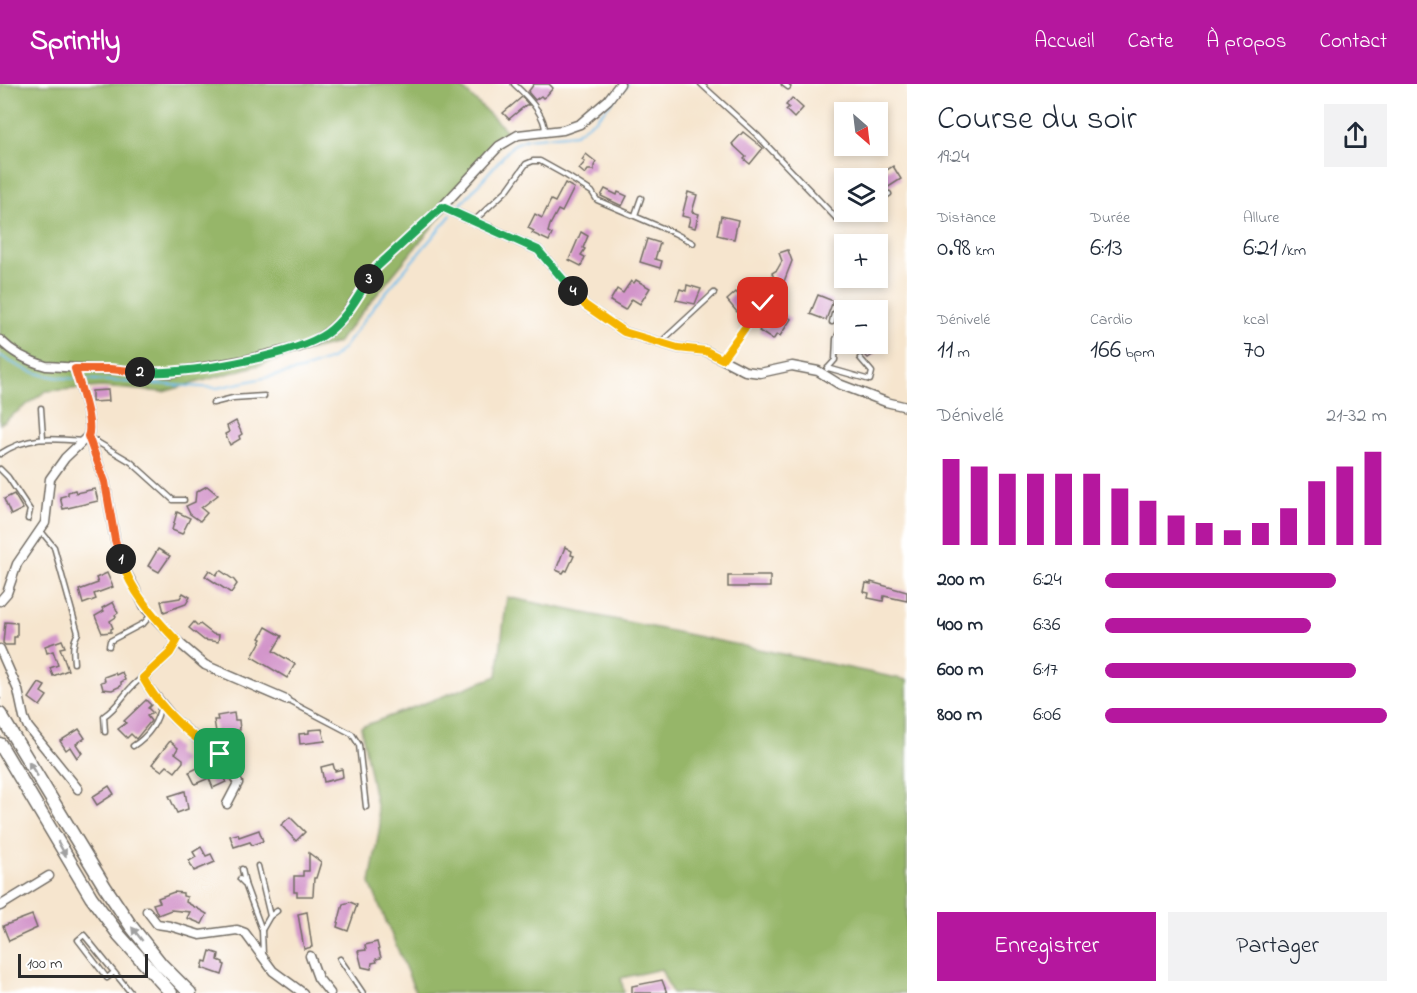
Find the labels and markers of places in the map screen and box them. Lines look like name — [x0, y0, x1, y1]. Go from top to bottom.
pin: 3 — [354, 264, 384, 294]
pin: 4 — [558, 276, 588, 306]
pin — [737, 277, 788, 328]
pin: 2 — [125, 357, 155, 387]
pin: 1 — [106, 544, 136, 574]
pin — [194, 728, 245, 779]

